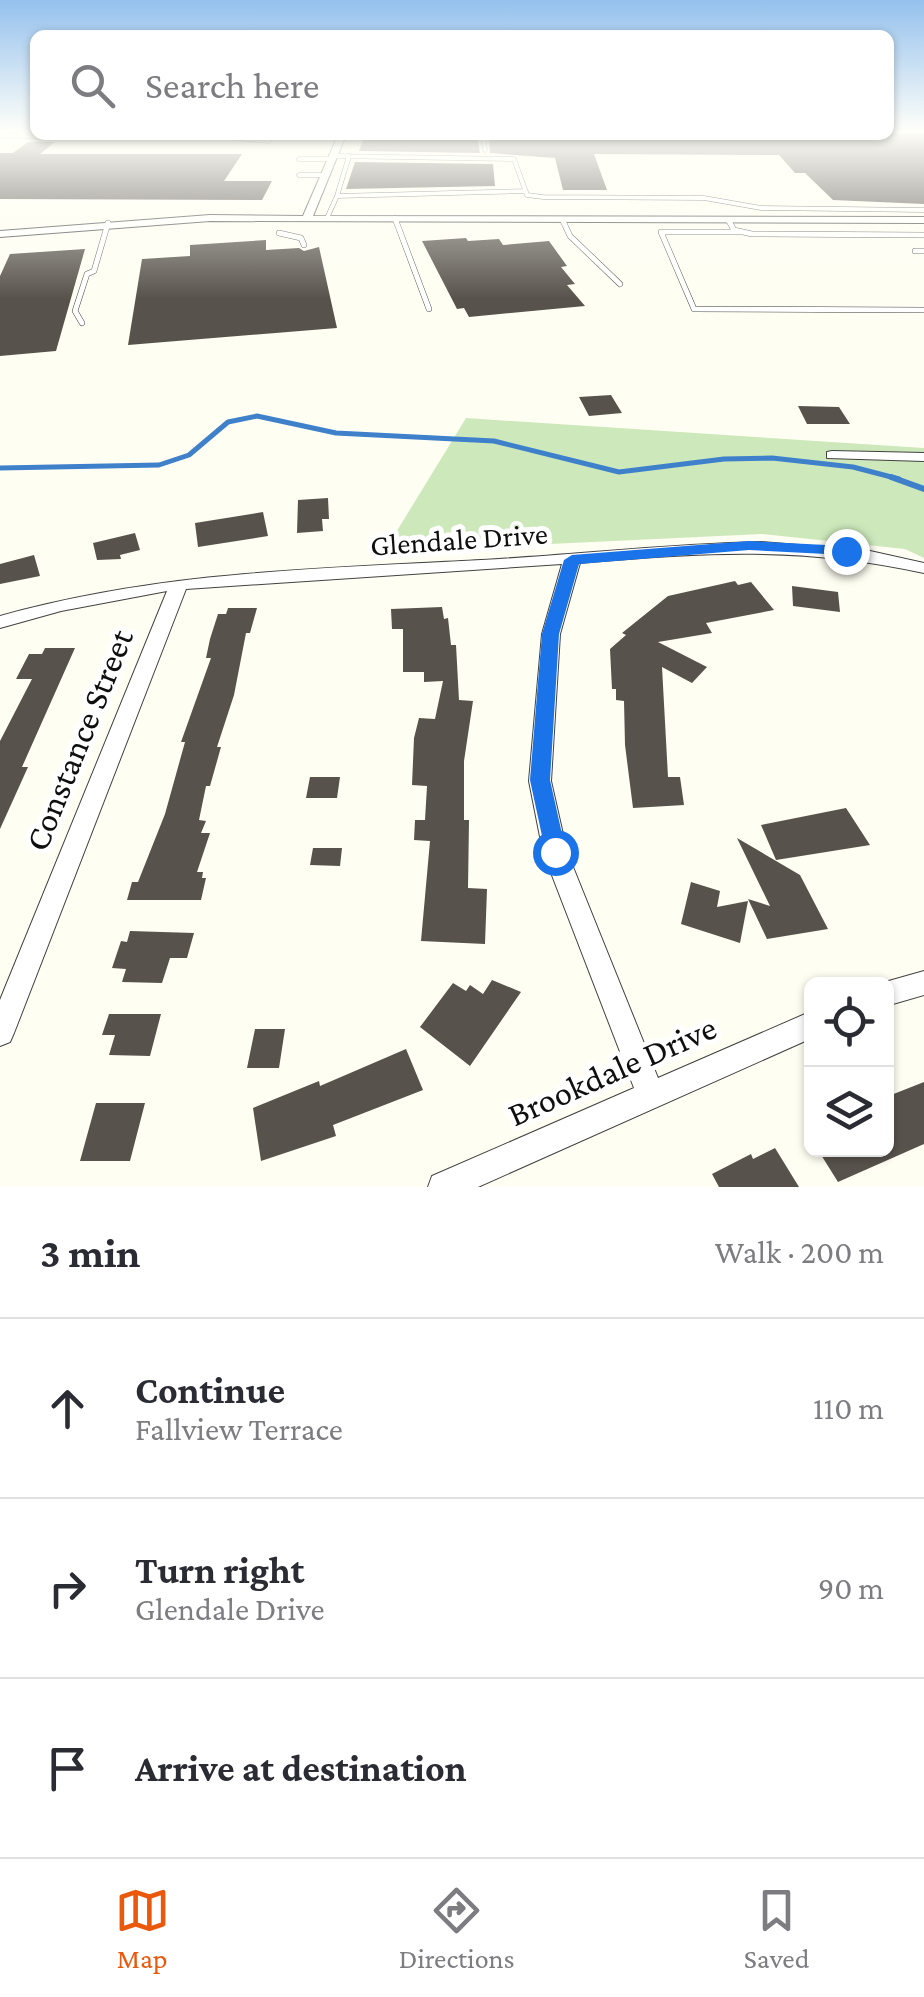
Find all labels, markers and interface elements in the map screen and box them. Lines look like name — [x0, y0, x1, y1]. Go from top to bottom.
search box — [30, 30, 894, 140]
icon: search — [65, 58, 120, 113]
text: Search here — [145, 64, 319, 106]
street label: Glendale Drive — [369, 516, 549, 562]
route end — [824, 529, 870, 575]
street label: Constance Street — [17, 623, 141, 856]
route start — [533, 830, 579, 876]
map controls — [804, 977, 894, 1157]
button: locate — [804, 977, 894, 1067]
street label: Brookdale Drive — [502, 1008, 722, 1134]
button: layers — [804, 1067, 894, 1157]
text: 3 min — [40, 1229, 140, 1276]
text: Walk · 200 m — [715, 1234, 884, 1270]
text: Continue — [135, 1369, 285, 1411]
icon: ahead — [40, 1381, 95, 1436]
text: 110 m — [813, 1390, 884, 1426]
text: Fallview Terrace — [135, 1411, 343, 1447]
text: Turn right — [135, 1549, 304, 1591]
icon: right — [40, 1561, 95, 1616]
text: 90 m — [818, 1570, 884, 1606]
text: Glendale Drive — [135, 1591, 325, 1627]
icon: arrive — [40, 1741, 95, 1796]
text: Arrive at destination — [135, 1747, 467, 1789]
tab: Map — [115, 1883, 170, 1974]
tab: Directions — [399, 1883, 515, 1974]
tab: Saved — [744, 1883, 809, 1974]

